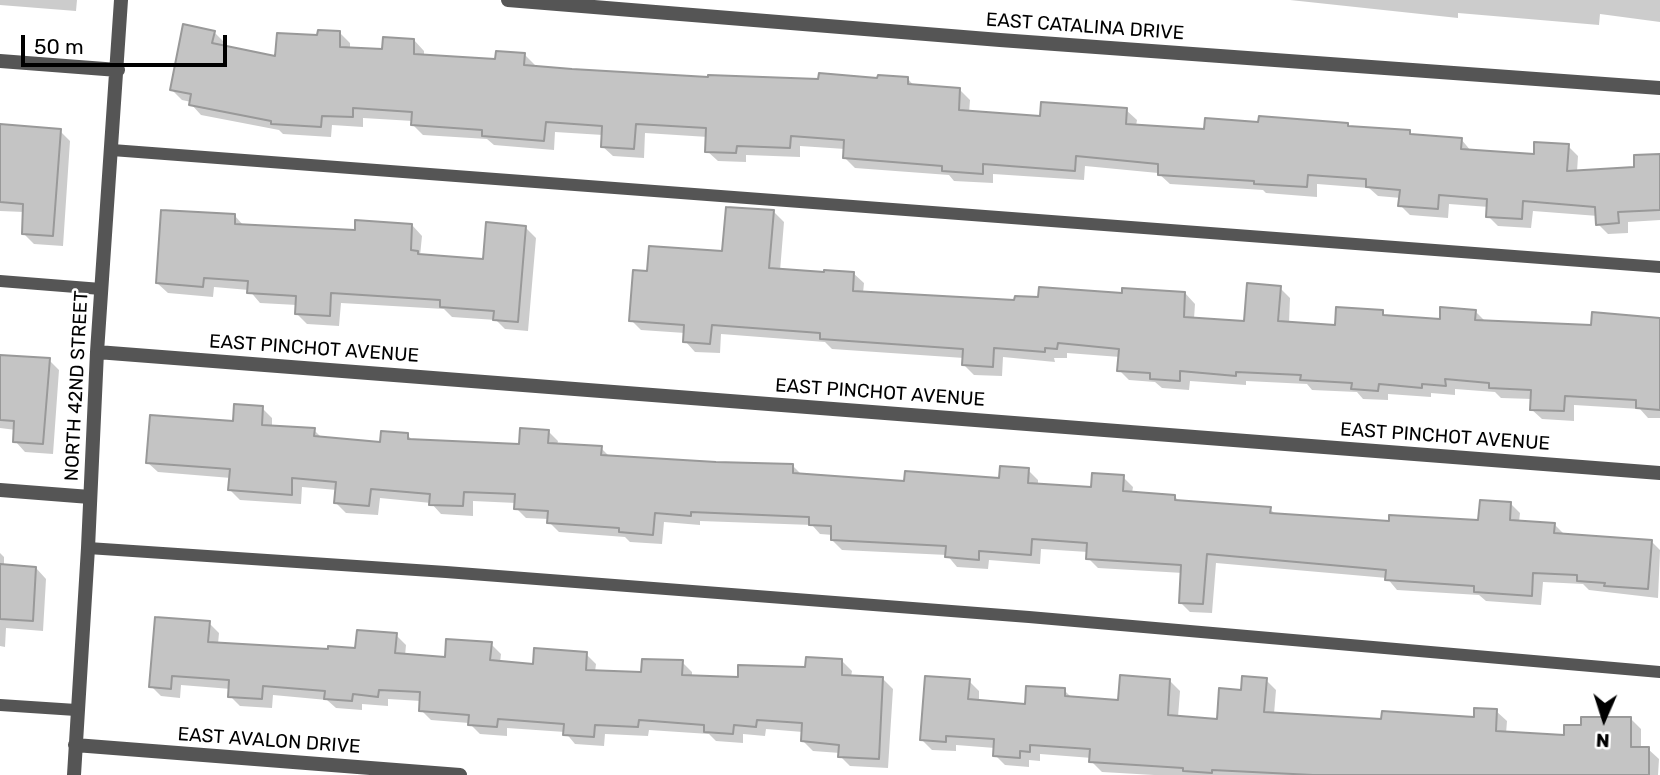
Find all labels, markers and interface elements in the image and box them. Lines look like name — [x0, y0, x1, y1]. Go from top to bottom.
street label: EAST CATALINA DRIVE — [985, 9, 1185, 45]
scale bar — [24, 21, 231, 65]
text: 50 m — [34, 34, 84, 59]
street label: NORTH 42ND STREET — [61, 290, 93, 482]
street label: EAST PINCHOT AVENUE — [208, 330, 420, 368]
street label: EAST PINCHOT AVENUE — [774, 374, 986, 412]
street label: EAST PINCHOT AVENUE — [1339, 418, 1551, 456]
north arrow — [1569, 684, 1639, 754]
street label: EAST AVALON DRIVE — [177, 723, 361, 759]
text: N — [1595, 729, 1610, 752]

